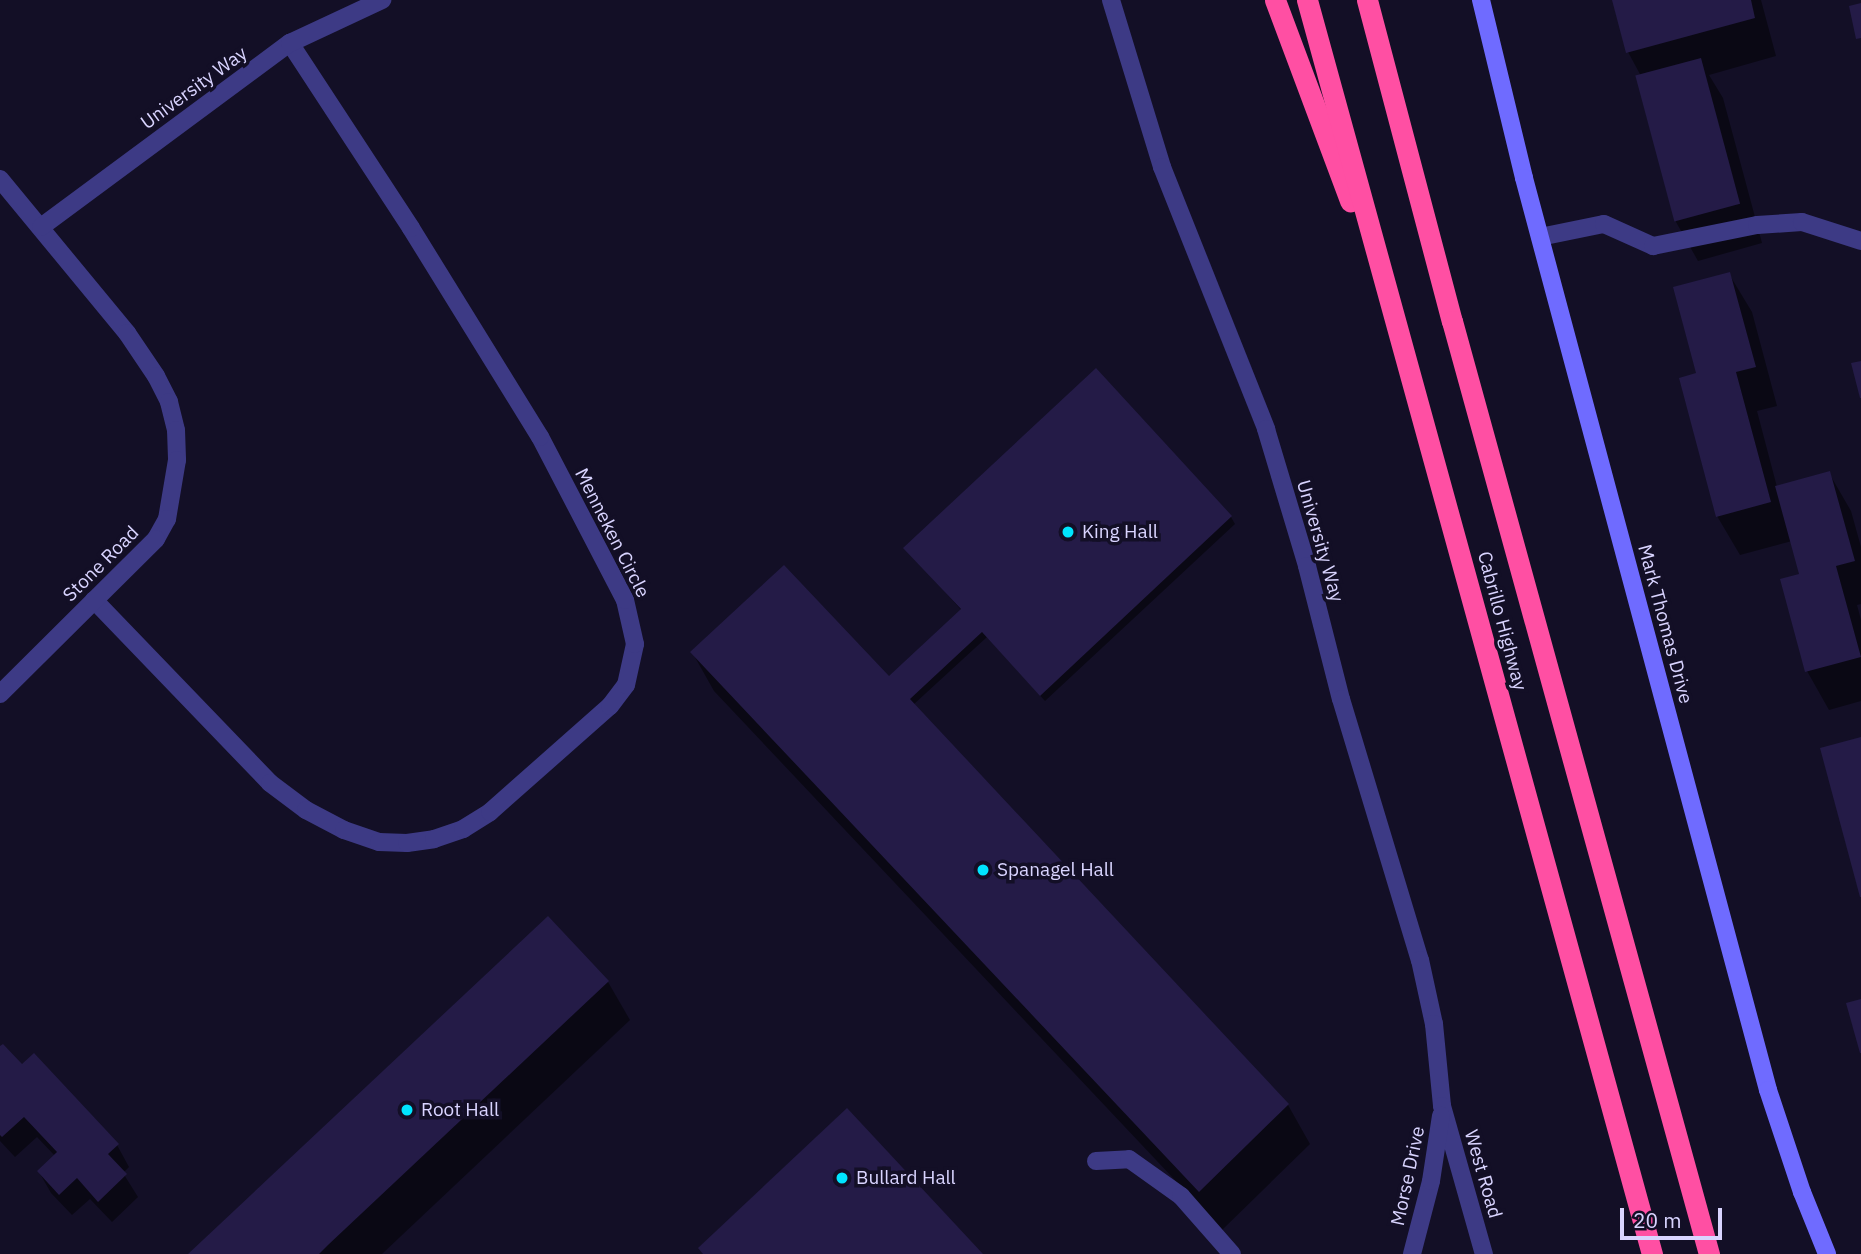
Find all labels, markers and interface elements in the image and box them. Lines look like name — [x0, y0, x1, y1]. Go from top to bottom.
street label: University Way — [136, 42, 252, 134]
street label: Menneken Circle — [570, 465, 654, 601]
street label: University Way — [1292, 477, 1348, 605]
street label: Stone Road — [58, 521, 144, 607]
place label: King Hall — [1082, 521, 1158, 543]
marker: King Hall — [1060, 524, 1076, 540]
street label: Mark Thomas Drive — [1633, 542, 1697, 706]
street label: Cabrillo Highway — [1472, 549, 1532, 693]
place label: Spanagel Hall — [997, 859, 1114, 881]
marker: Spanagel Hall — [975, 862, 991, 878]
place label: Root Hall — [421, 1099, 499, 1121]
marker: Root Hall — [399, 1102, 415, 1118]
street label: Morse Drive — [1386, 1124, 1430, 1228]
street label: West Road — [1459, 1127, 1507, 1221]
place label: Bullard Hall — [856, 1167, 956, 1189]
marker: Bullard Hall — [834, 1170, 850, 1186]
scale bar — [1623, 1194, 1724, 1238]
text: 20 m — [1633, 1206, 1682, 1234]

